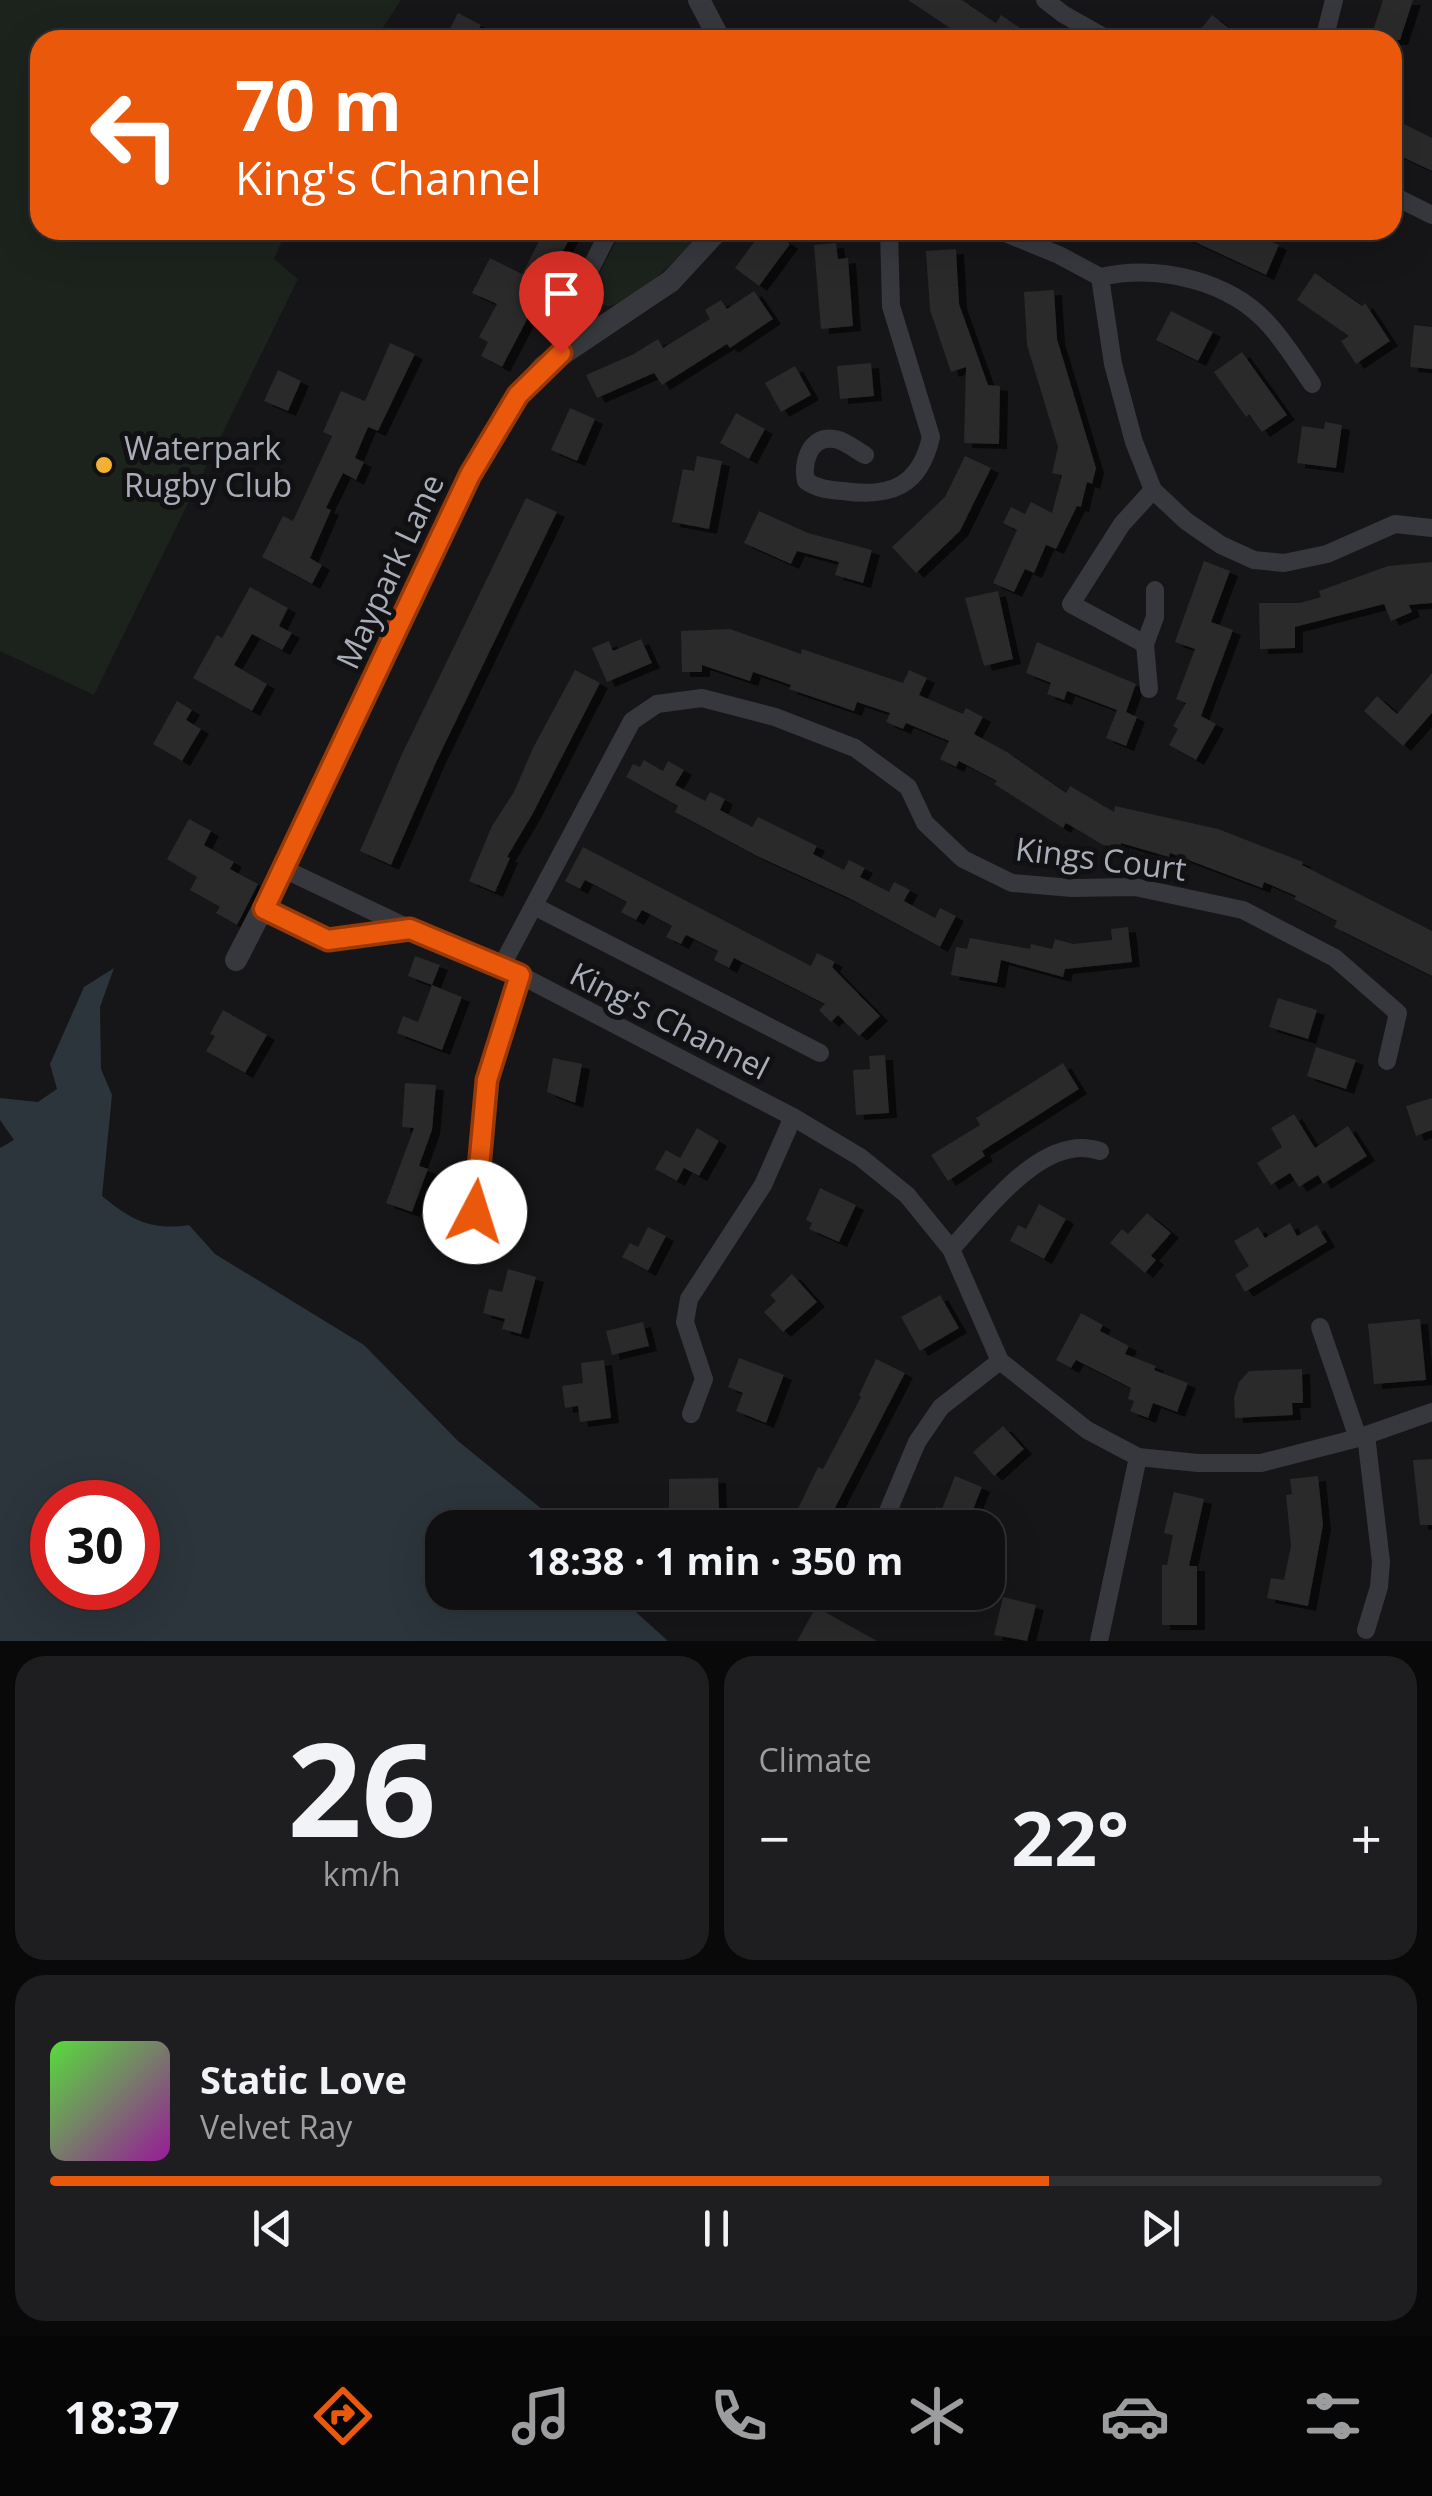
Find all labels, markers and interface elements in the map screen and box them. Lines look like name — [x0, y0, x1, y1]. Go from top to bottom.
text: 70 m — [235, 56, 402, 152]
icon: left — [70, 70, 200, 200]
text: King's Channel — [235, 147, 542, 208]
pin — [519, 251, 604, 354]
icon: arrive — [534, 266, 589, 321]
place label: Waterpark Rugby Club — [124, 426, 292, 506]
marker: Waterpark Rugby Club — [93, 454, 115, 476]
street label: Maypark Lane — [325, 467, 453, 675]
street label: Kings Court — [1013, 826, 1189, 890]
street label: King's Channel — [563, 951, 777, 1089]
position arrow — [423, 1160, 527, 1264]
speed limit sign: 30 — [30, 1480, 160, 1610]
text: 18:38 · 1 min · 350 m — [527, 1534, 903, 1586]
text: 26 — [287, 1698, 436, 1875]
text: Climate — [759, 1738, 872, 1781]
text: 22° — [1011, 1786, 1129, 1888]
text: − — [759, 1800, 790, 1875]
text: + — [1351, 1800, 1382, 1875]
text: km/h — [323, 1852, 401, 1895]
text: Static Love — [200, 2053, 407, 2105]
text: Velvet Ray — [200, 2105, 352, 2148]
icon: previous — [245, 2201, 300, 2256]
icon: pause — [689, 2201, 744, 2256]
icon: next — [1133, 2201, 1188, 2256]
icon: directions — [308, 2381, 378, 2451]
icon: music — [506, 2381, 576, 2451]
icon: phone — [704, 2381, 774, 2451]
icon: climate — [902, 2381, 972, 2451]
icon: car — [1100, 2381, 1170, 2451]
icon: filters — [1298, 2381, 1368, 2451]
text: 18:37 — [64, 2386, 180, 2447]

